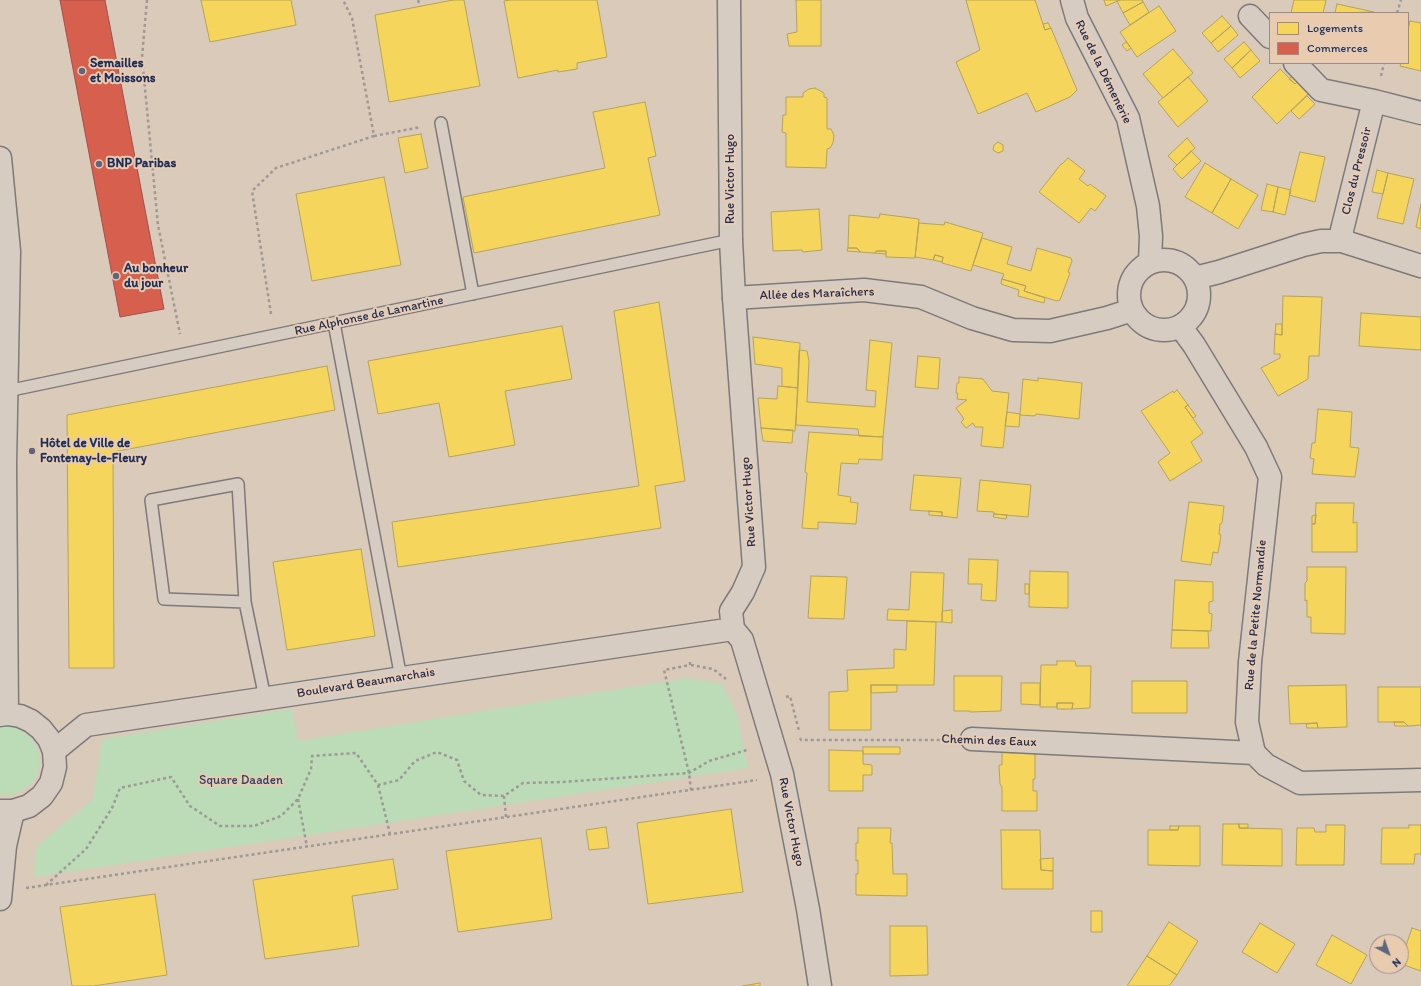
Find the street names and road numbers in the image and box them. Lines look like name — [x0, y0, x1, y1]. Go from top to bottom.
street label: Rue de la Démenèrie — [1071, 18, 1135, 126]
street label: Clos du Pressoir — [1339, 125, 1375, 217]
street label: Rue Victor Hugo — [723, 134, 739, 224]
street label: Allée des Maraîchers — [759, 284, 875, 304]
street label: Rue Alphonse de Lamartine — [293, 293, 445, 339]
street label: Rue Victor Hugo — [738, 456, 760, 548]
street label: Rue de la Petite Normandie — [1242, 539, 1270, 691]
street label: Boulevard Beaumarchais — [296, 664, 436, 702]
street label: Chemin des Eaux — [941, 732, 1037, 750]
street label: Rue Victor Hugo — [775, 776, 807, 868]

